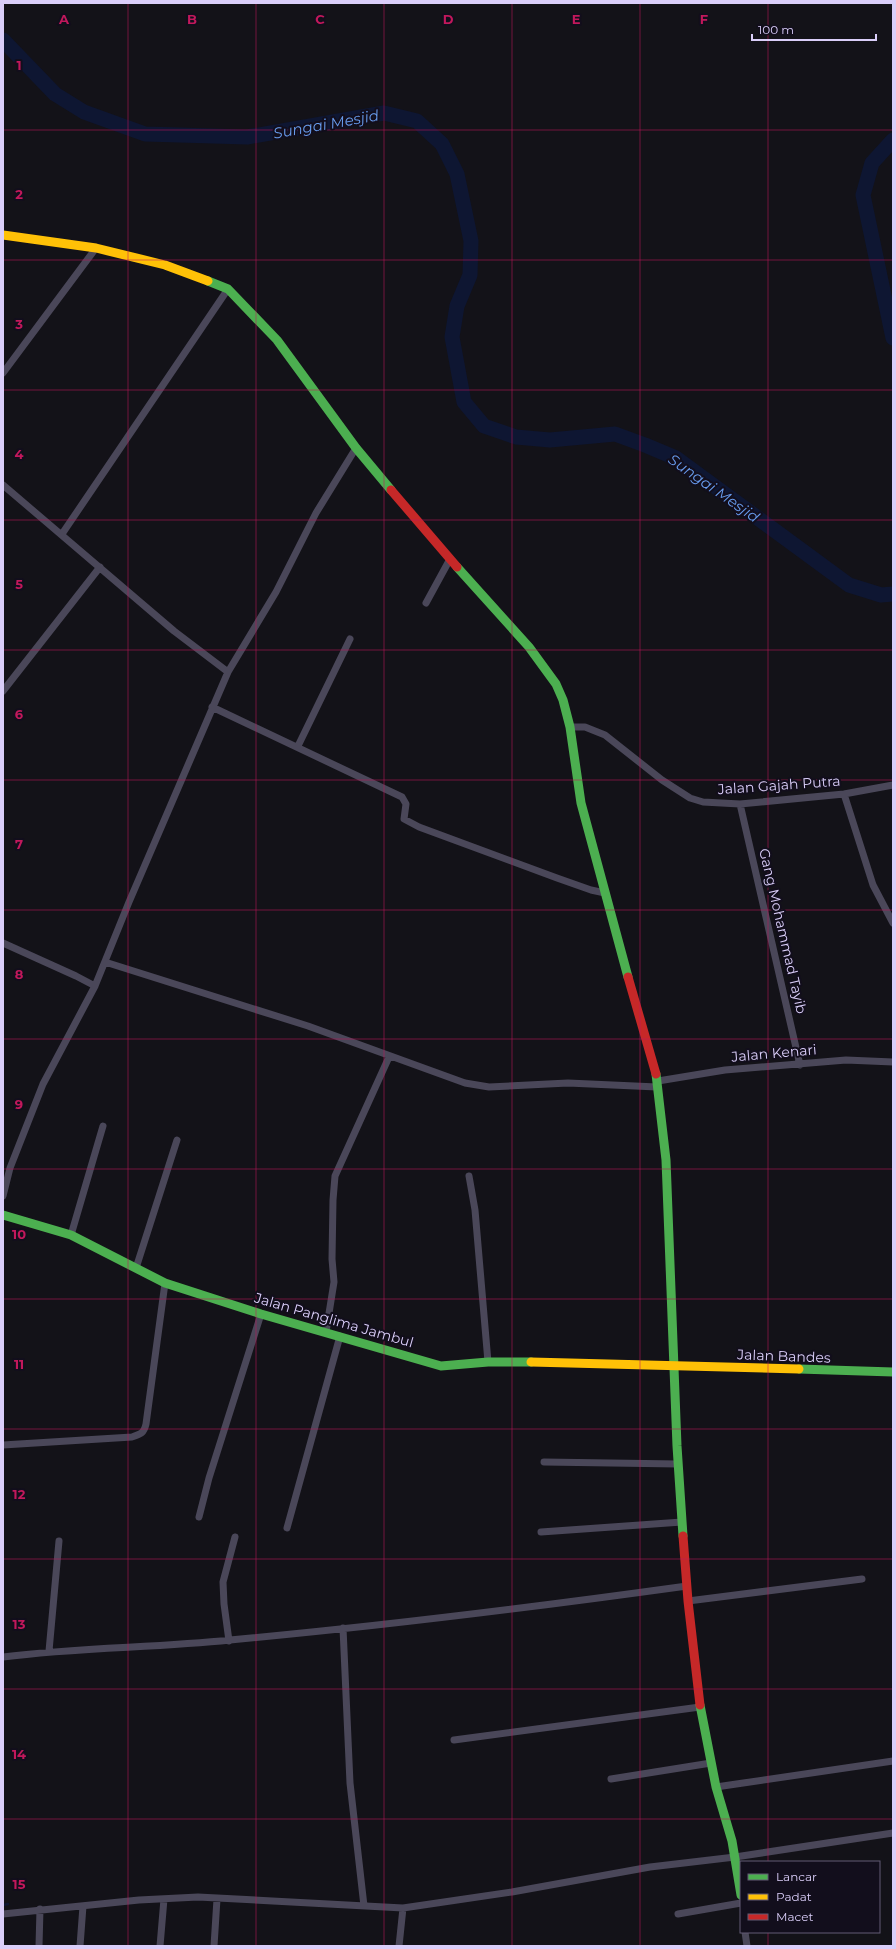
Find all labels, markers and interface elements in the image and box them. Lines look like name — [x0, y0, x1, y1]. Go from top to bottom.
text: A — [58, 11, 70, 27]
text: B — [187, 11, 197, 27]
text: C — [315, 11, 325, 27]
text: D — [443, 11, 454, 27]
text: E — [572, 11, 581, 27]
text: F — [700, 11, 708, 27]
scale bar — [752, 16, 876, 42]
text: 100 m — [758, 22, 794, 37]
text: 1 — [16, 57, 22, 73]
water label: Sungai Mesjid — [272, 105, 381, 143]
text: 2 — [15, 186, 23, 202]
text: 3 — [14, 316, 23, 332]
text: 4 — [15, 446, 24, 462]
water label: Sungai Mesjid — [665, 450, 764, 527]
text: 5 — [15, 576, 23, 592]
text: 6 — [15, 706, 24, 722]
street label: Jalan Gajah Putra — [716, 772, 841, 798]
text: 7 — [15, 836, 23, 852]
street label: Gang Mohammad Tayib — [755, 847, 811, 1015]
text: 8 — [15, 966, 24, 982]
street label: Jalan Kenari — [730, 1040, 817, 1066]
text: 9 — [15, 1096, 23, 1112]
text: 10 — [12, 1226, 26, 1242]
street label: Jalan Panglima Jambul — [251, 1288, 416, 1351]
street label: Jalan Bandes — [736, 1345, 831, 1367]
text: 11 — [14, 1356, 24, 1372]
text: 12 — [13, 1486, 26, 1502]
text: 13 — [13, 1616, 26, 1632]
text: 14 — [12, 1746, 26, 1762]
legend — [740, 1861, 880, 1933]
text: Lancar — [776, 1869, 817, 1884]
text: 15 — [13, 1876, 26, 1892]
text: Padat — [776, 1889, 812, 1904]
text: Macet — [776, 1909, 813, 1924]

